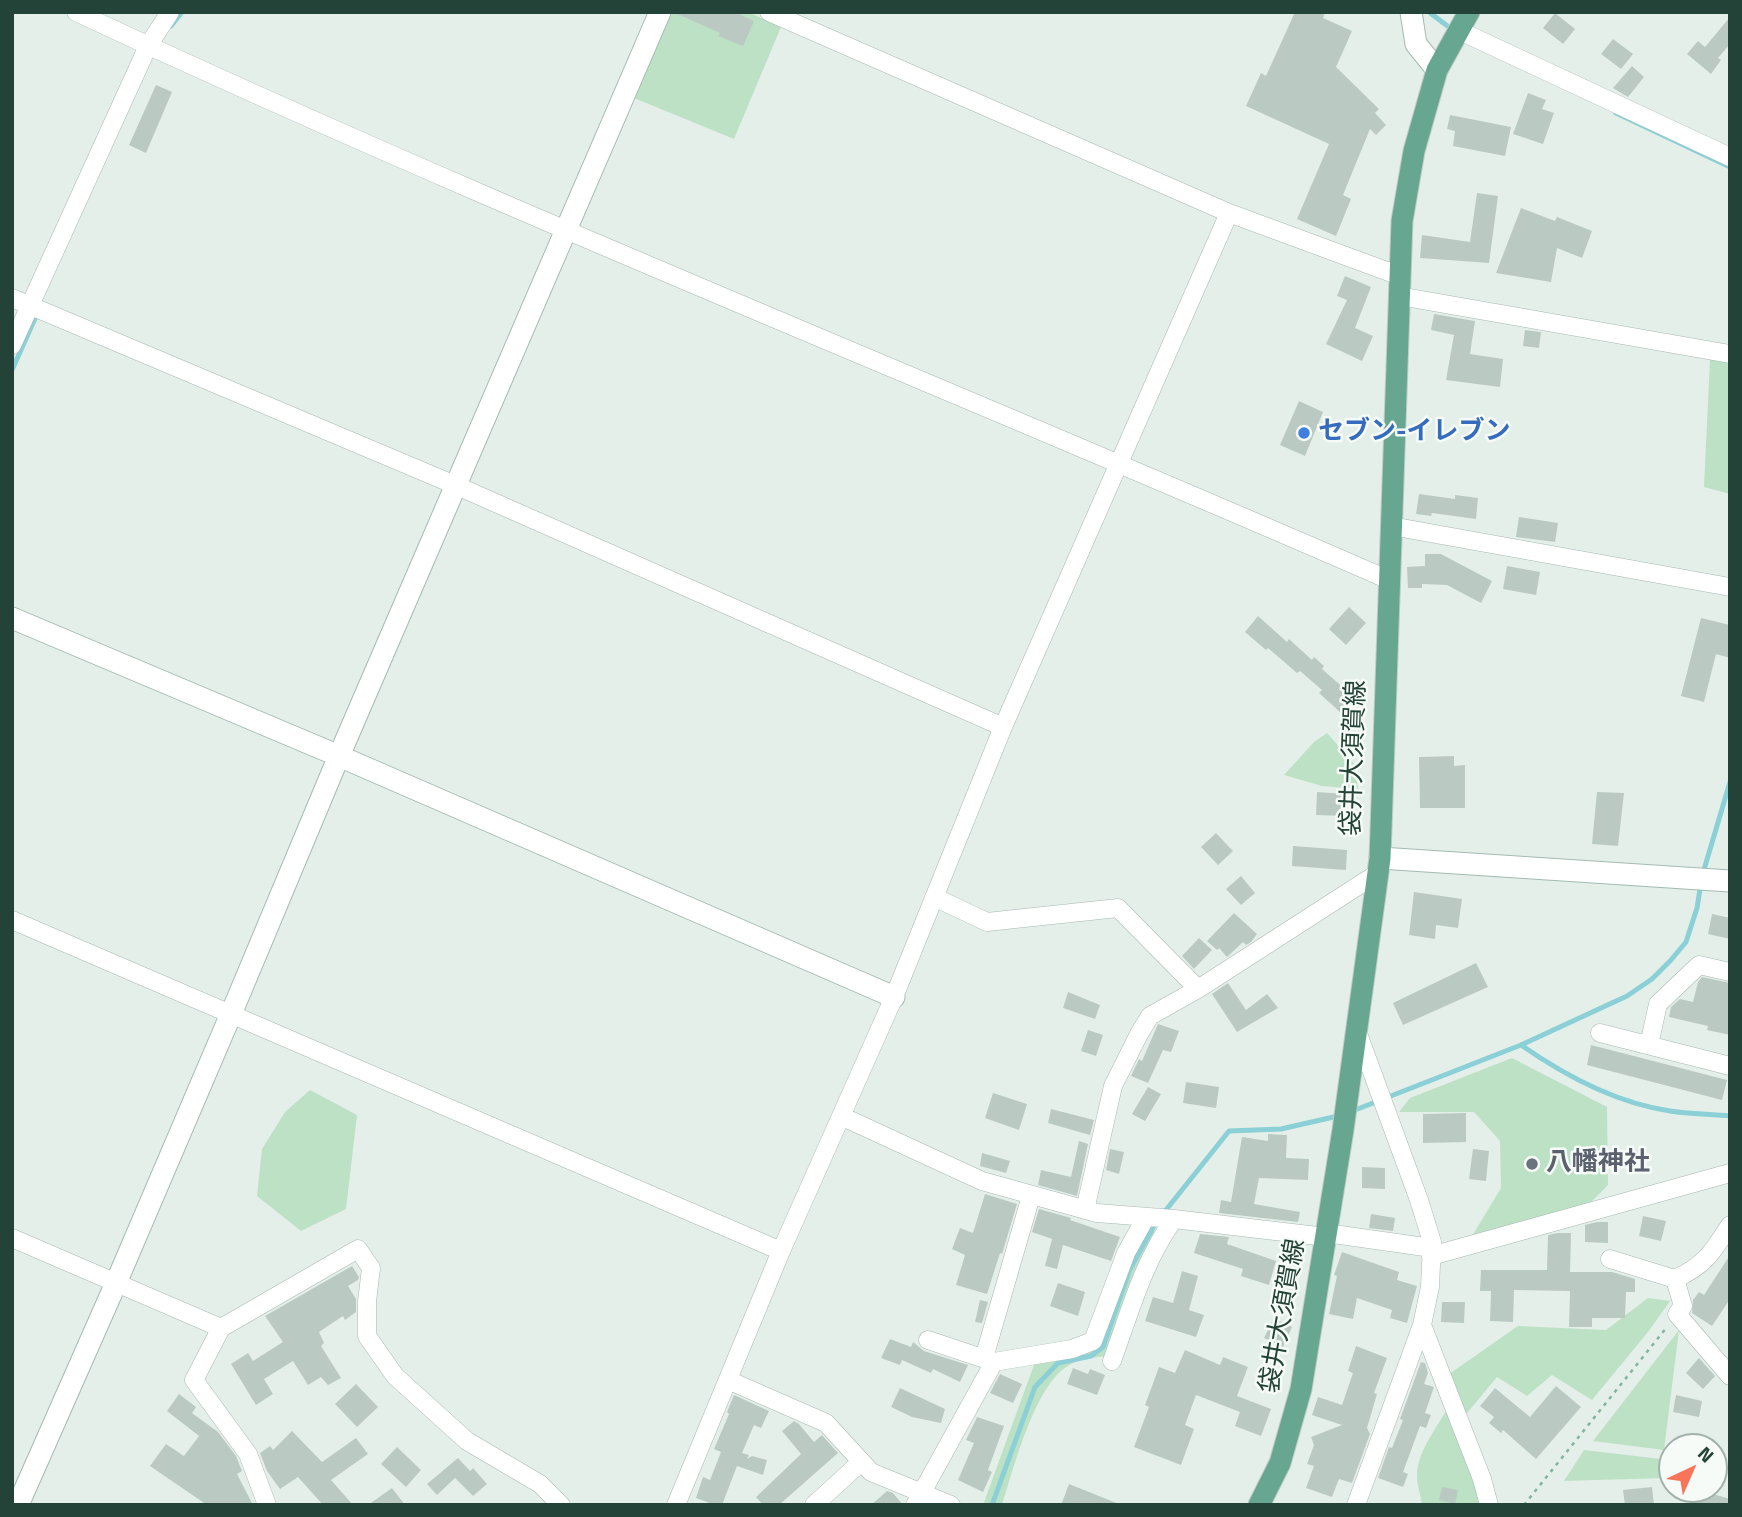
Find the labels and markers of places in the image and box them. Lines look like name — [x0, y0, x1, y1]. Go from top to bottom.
place label: セブン-イレブン — [1318, 417, 1511, 449]
marker: セブン-イレブン — [1296, 425, 1312, 441]
place label: 八幡神社 — [1546, 1148, 1650, 1180]
marker: 八幡神社 — [1524, 1156, 1540, 1172]

